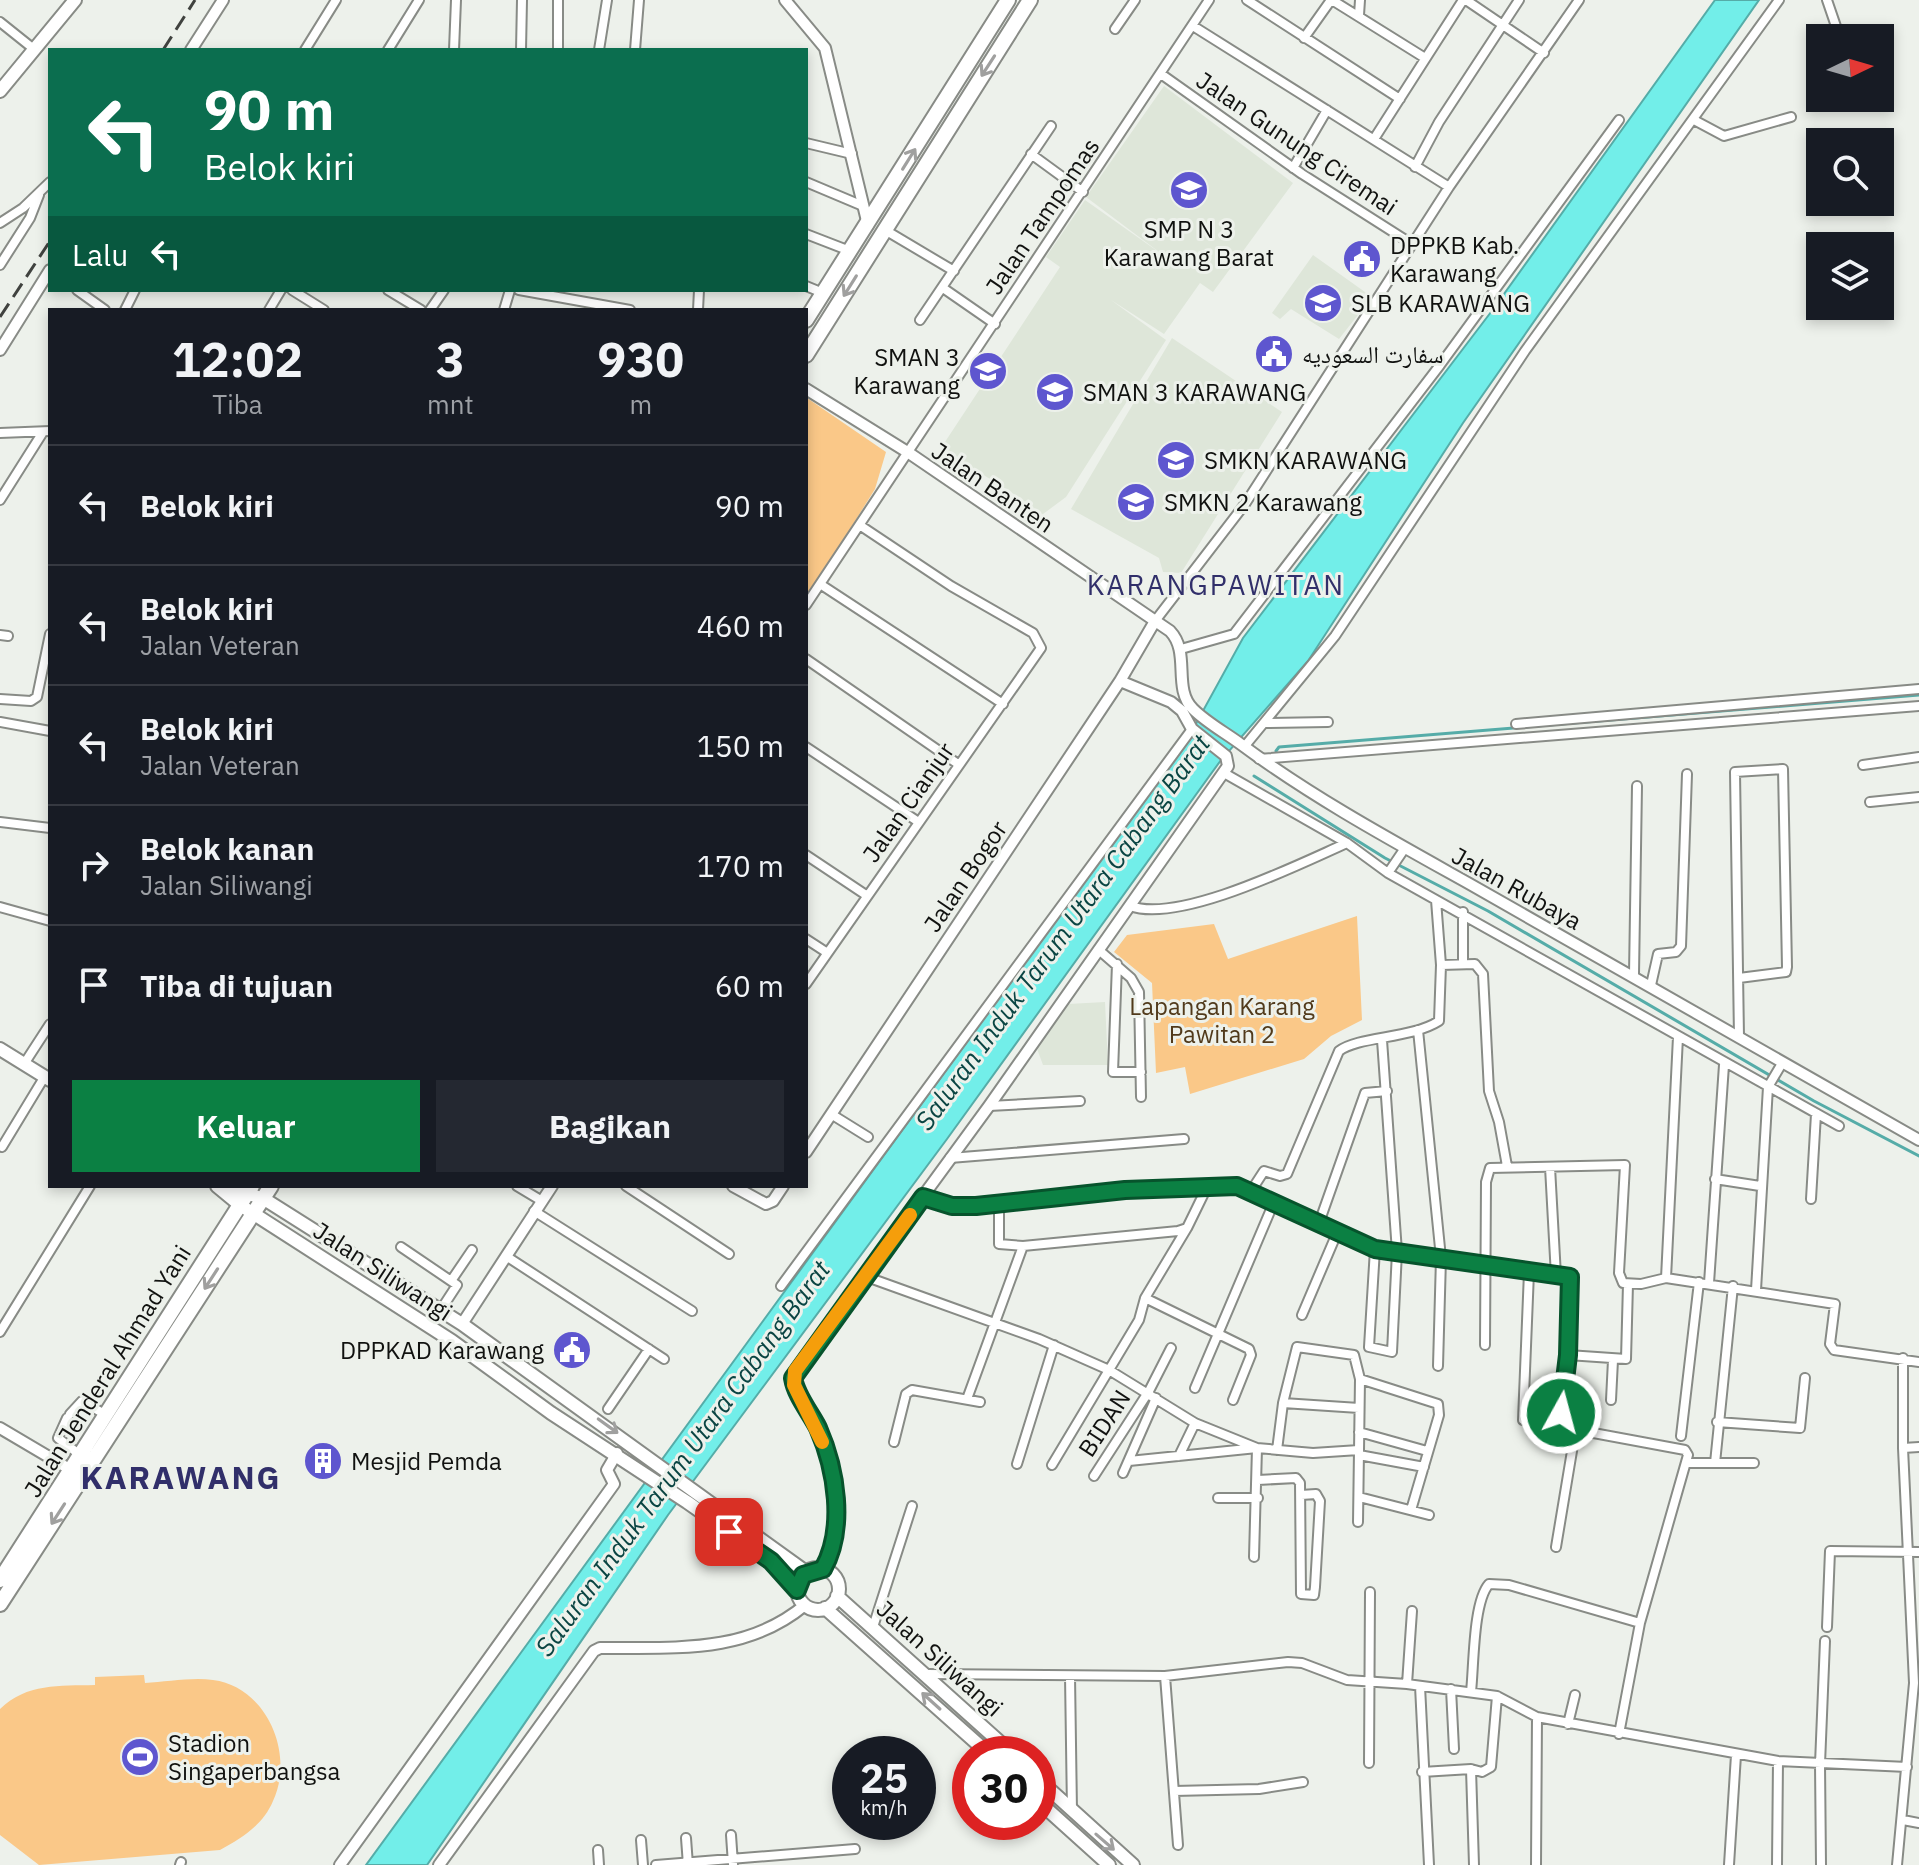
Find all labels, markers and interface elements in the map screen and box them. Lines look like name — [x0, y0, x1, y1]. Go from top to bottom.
north arrow — [1806, 24, 1894, 112]
map controls — [1806, 24, 1894, 320]
one-way arrow — [980, 54, 997, 76]
street label: Jalan Gunung Ciremai — [1190, 64, 1404, 222]
text: 90 m — [204, 73, 334, 145]
icon: left — [72, 80, 176, 184]
button: search — [1806, 128, 1894, 216]
street label: Jalan Tampomas — [978, 131, 1106, 301]
text: Belok kiri — [204, 143, 355, 190]
one-way arrow — [902, 148, 918, 171]
school or university icon: SMP N 3 Karawang Barat — [1168, 169, 1210, 211]
place label: SMP N 3 Karawang Barat — [1104, 213, 1274, 273]
place label: DPPKB Kab. Karawang — [1390, 229, 1519, 289]
icon: left — [144, 232, 188, 276]
button: layers — [1806, 232, 1894, 320]
text: Lalu — [72, 235, 128, 274]
public building icon: DPPKB Kab. Karawang — [1341, 238, 1383, 280]
one-way arrow — [841, 274, 857, 297]
school or university icon: SLB KARAWANG — [1302, 282, 1344, 324]
place label: SLB KARAWANG — [1351, 287, 1530, 319]
text: 12:02 — [172, 328, 303, 390]
text: 3 — [436, 328, 465, 390]
text: 930 — [598, 328, 684, 390]
public building icon: سفارت السعوديه — [1253, 333, 1295, 375]
place label: سفارت السعوديه — [1302, 338, 1444, 370]
place label: SMAN 3 Karawang — [854, 341, 960, 401]
school or university icon: SMAN 3 Karawang — [967, 350, 1009, 392]
school or university icon: SMAN 3 KARAWANG — [1034, 371, 1076, 413]
place label: SMAN 3 KARAWANG — [1083, 376, 1306, 408]
text: Tiba — [212, 387, 263, 421]
text: mnt — [427, 387, 474, 421]
text: m — [629, 387, 652, 421]
street label: Jalan Banten — [926, 434, 1060, 540]
school or university icon: SMKN KARAWANG — [1155, 439, 1197, 481]
place label: SMKN KARAWANG — [1204, 444, 1407, 476]
school or university icon: SMKN 2 Karawang — [1115, 481, 1157, 523]
icon: left — [72, 483, 116, 527]
text: Belok kiri — [140, 486, 274, 525]
text: 90 m — [715, 486, 784, 525]
place label: SMKN 2 Karawang — [1164, 486, 1362, 518]
district label: KARANGPAWITAN — [1087, 566, 1345, 603]
text: Belok kiri — [140, 589, 274, 628]
icon: left — [72, 603, 116, 647]
text: 460 m — [697, 606, 784, 645]
text: Jalan Veteran — [140, 628, 300, 662]
text: Belok kiri — [140, 709, 274, 748]
icon: left — [72, 723, 116, 767]
text: 150 m — [697, 726, 784, 765]
water label: Saluran Induk Tarum Utara Cabang Barat — [907, 727, 1217, 1136]
street label: Jalan Cianjur — [855, 736, 961, 868]
text: Jalan Veteran — [140, 748, 300, 782]
street label: Jalan Bogor — [916, 814, 1014, 938]
text: Belok kanan — [140, 829, 314, 868]
street label: Jalan Rubaya — [1446, 839, 1588, 937]
icon: right — [72, 843, 116, 887]
text: 170 m — [697, 846, 784, 885]
text: Jalan Siliwangi — [140, 868, 313, 902]
icon: arrive — [72, 963, 116, 1007]
text: Tiba di tujuan — [140, 966, 333, 1005]
text: 60 m — [715, 966, 784, 1005]
park label: Lapangan Karang Pawitan 2 — [1129, 990, 1315, 1050]
button: Keluar — [72, 1080, 420, 1172]
button: Bagikan — [436, 1080, 784, 1172]
street label: Jalan Siliwangi — [307, 1214, 459, 1328]
street label: Jalan Jenderal Ahmad Yani — [16, 1239, 198, 1503]
water label: Saluran Induk Tarum Utara Cabang Barat — [527, 1253, 837, 1662]
one-way arrow — [202, 1268, 219, 1290]
public building icon: DPPKAD Karawang — [551, 1329, 593, 1371]
place label: DPPKAD Karawang — [340, 1334, 544, 1366]
position arrow — [1519, 1371, 1603, 1455]
street label: BIDAN — [1071, 1383, 1137, 1463]
one-way arrow — [596, 1418, 618, 1434]
building icon: Mesjid Pemda — [302, 1440, 344, 1482]
place label: Mesjid Pemda — [351, 1445, 502, 1477]
district label: KARAWANG — [80, 1456, 282, 1498]
pin — [695, 1498, 763, 1566]
one-way arrow — [50, 1502, 66, 1525]
icon: arrive — [707, 1510, 751, 1554]
street label: Jalan Siliwangi — [870, 1593, 1010, 1723]
one-way arrow — [921, 1692, 941, 1711]
place label: Stadion Singaperbangsa — [168, 1727, 341, 1787]
sports icon: Stadion Singaperbangsa — [119, 1736, 161, 1778]
speed limit sign: 30 — [952, 1736, 1056, 1840]
text: 25 — [860, 1752, 908, 1804]
text: km/h — [860, 1794, 908, 1821]
one-way arrow — [1095, 1832, 1115, 1850]

